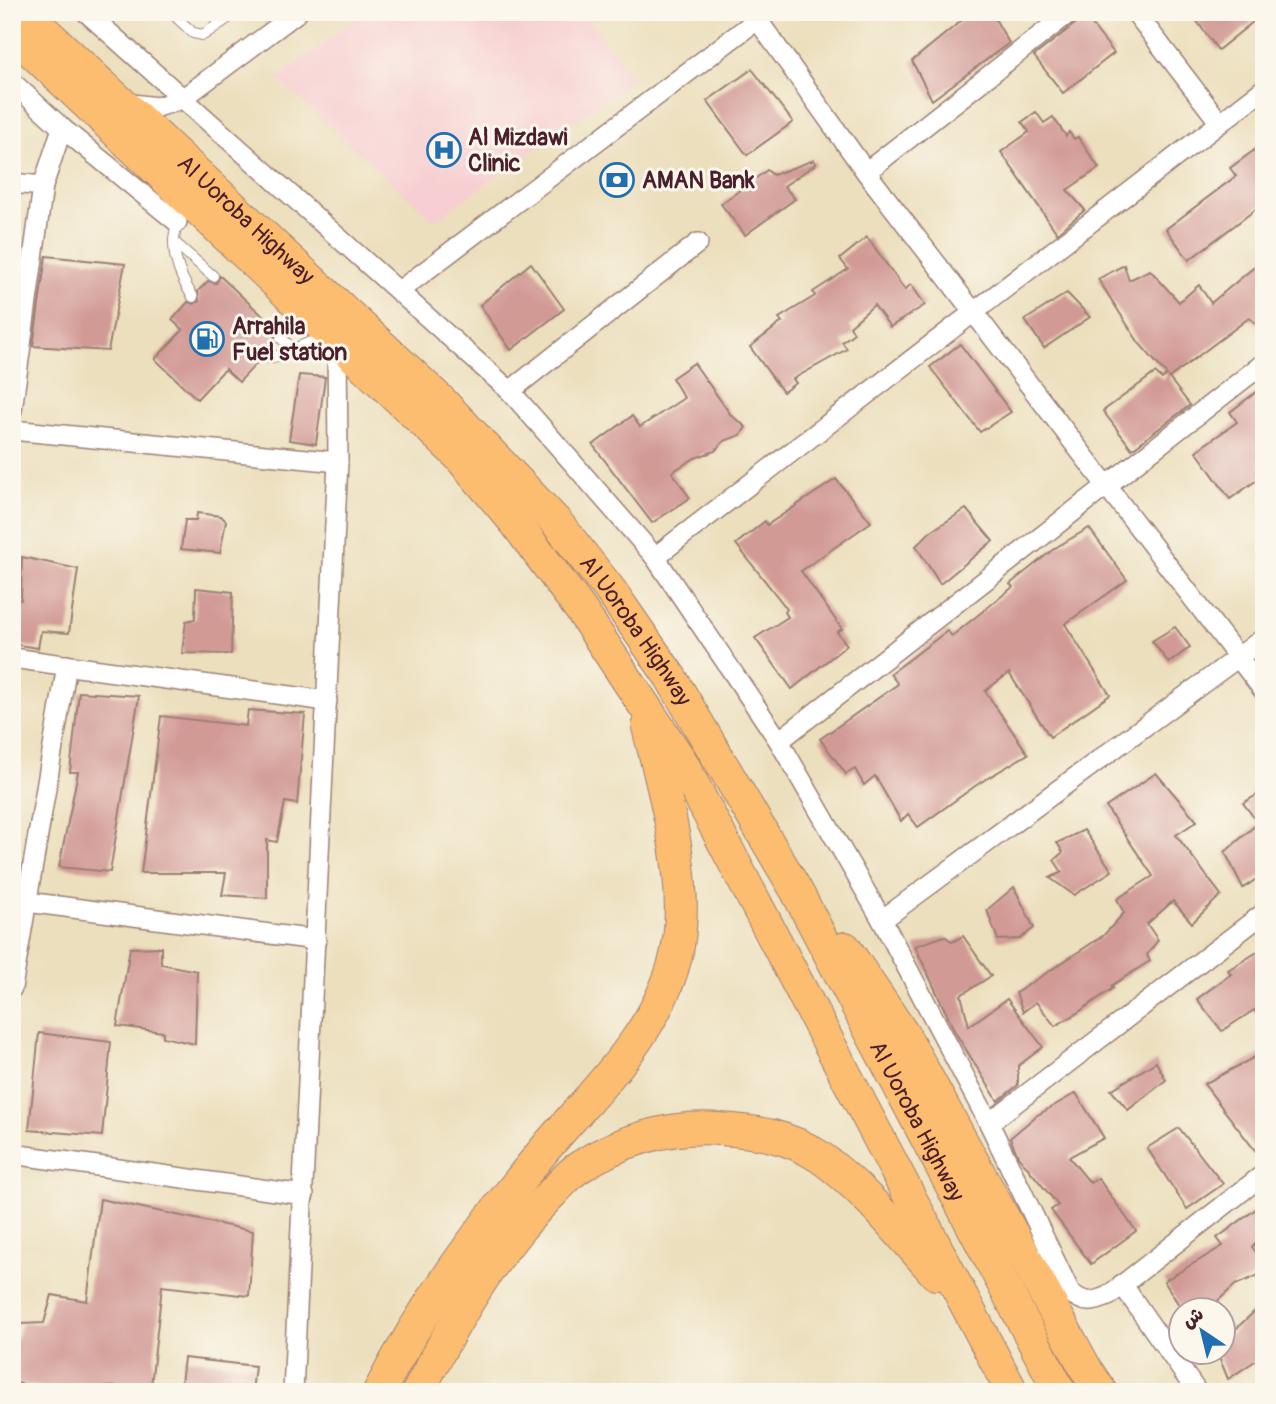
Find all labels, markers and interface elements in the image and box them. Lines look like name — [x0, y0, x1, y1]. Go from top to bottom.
place label: Al Mizdawi Clinic — [468, 123, 568, 178]
hospital icon: Al Mizdawi Clinic — [425, 131, 463, 169]
street label: Al Uoroba Highway — [171, 149, 321, 291]
bank icon: AMAN Bank — [598, 161, 636, 199]
place label: AMAN Bank — [642, 166, 755, 195]
place label: Arrahila Fuel station — [232, 312, 347, 367]
fuel station icon: Arrahila Fuel station — [188, 320, 226, 358]
street label: Al Uoroba Highway — [573, 549, 698, 711]
street label: Al Uoroba Highway — [863, 1036, 971, 1206]
north arrow — [1168, 1296, 1238, 1366]
text: ش — [1177, 1302, 1208, 1334]

